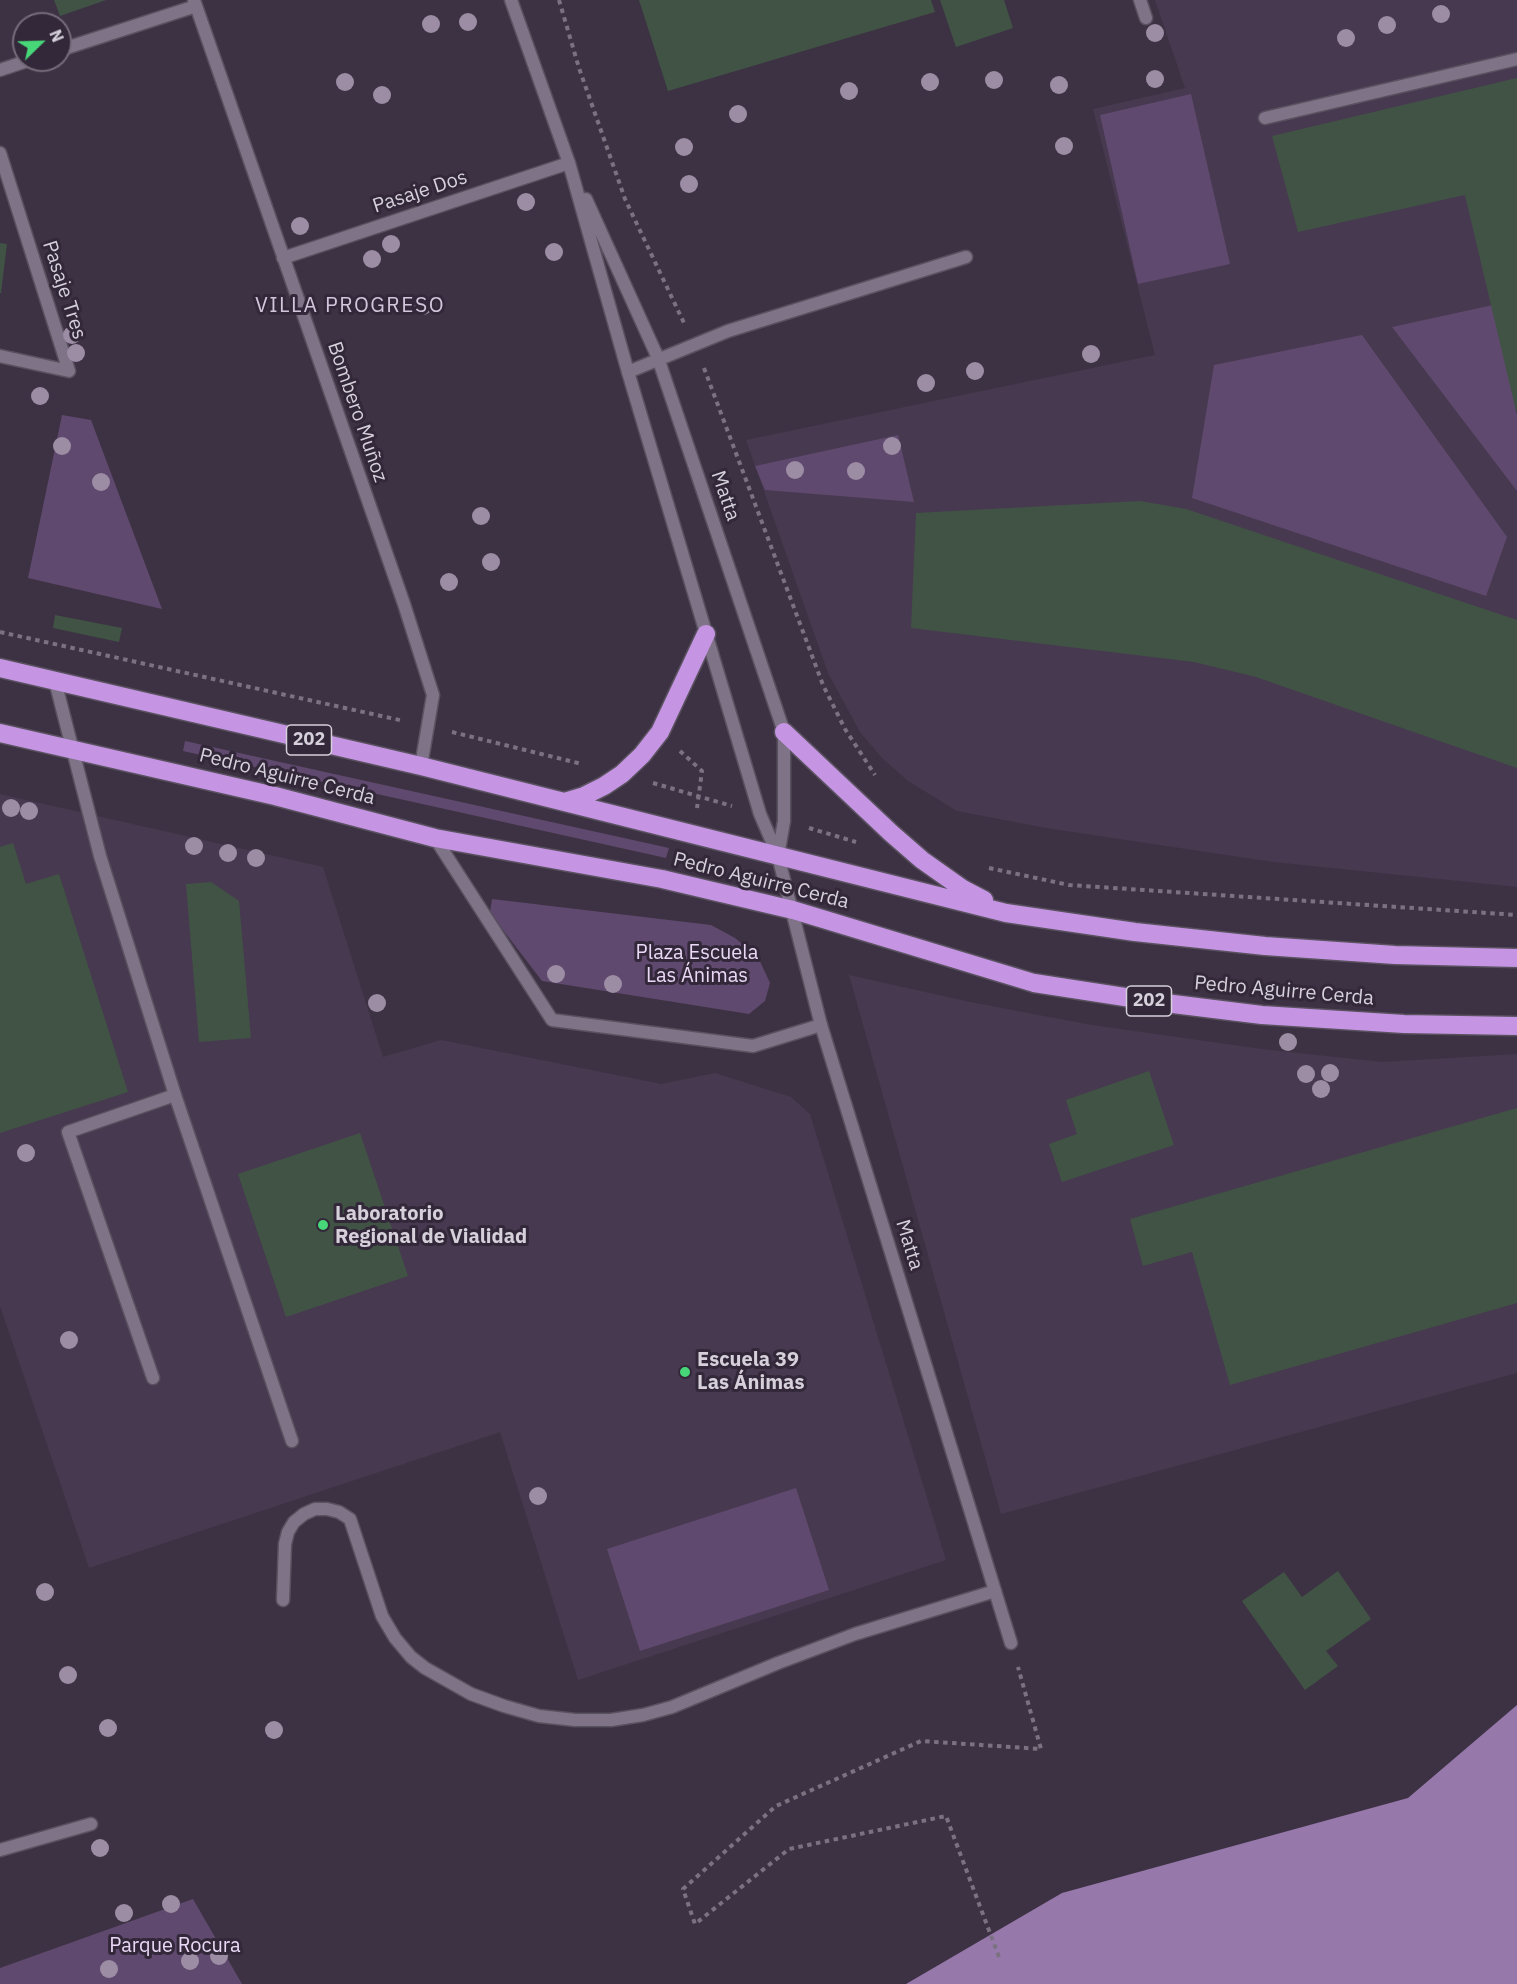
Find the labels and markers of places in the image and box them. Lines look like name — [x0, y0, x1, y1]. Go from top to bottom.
place label: Laboratorio Regional de Vialidad — [335, 1202, 527, 1249]
marker: Laboratorio Regional de Vialidad — [316, 1218, 330, 1232]
place label: Escuela 39 Las Ánimas — [697, 1348, 805, 1395]
marker: Escuela 39 Las Ánimas — [678, 1365, 692, 1379]

